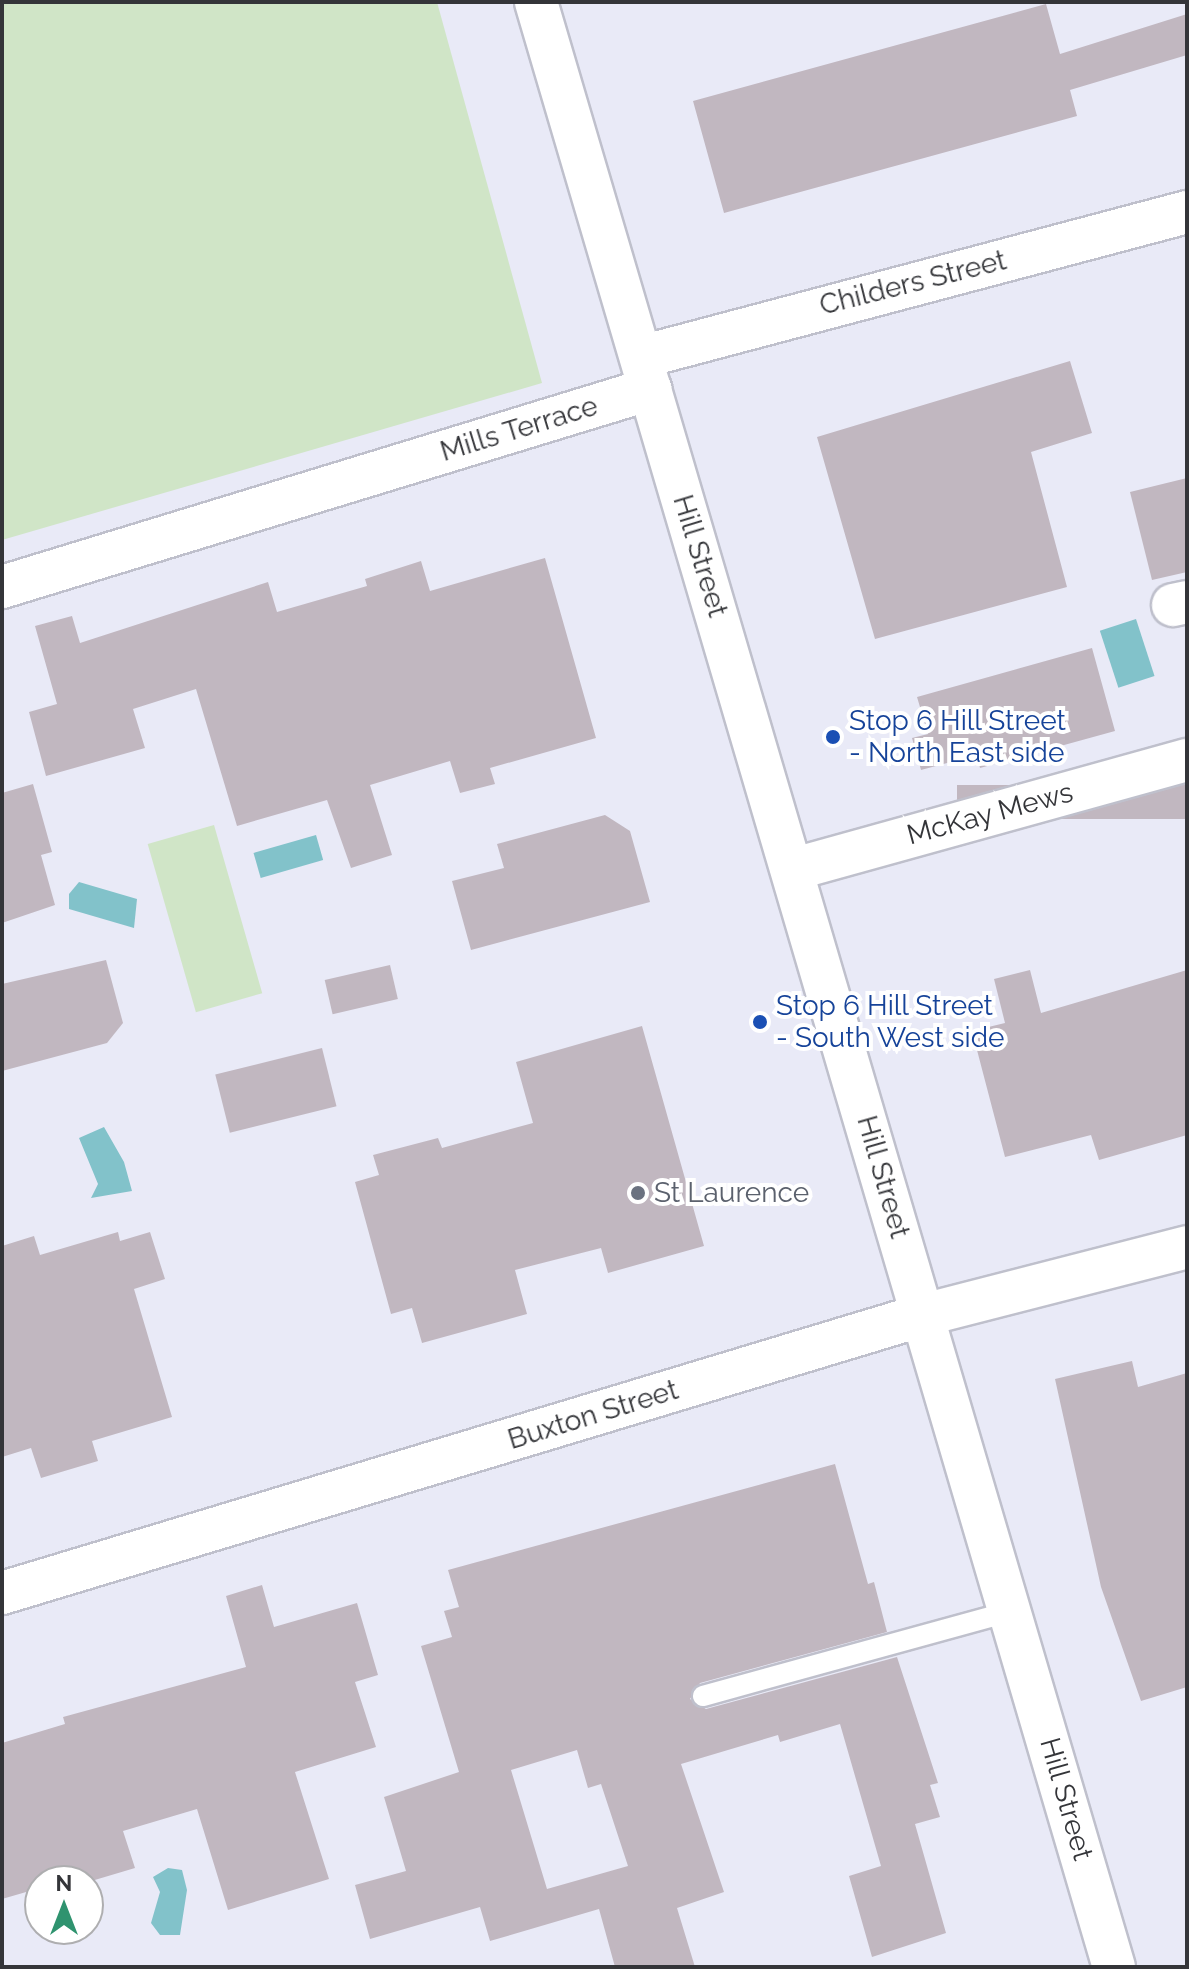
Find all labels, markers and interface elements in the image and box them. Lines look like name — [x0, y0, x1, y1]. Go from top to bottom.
street label: Childers Street — [816, 244, 1010, 322]
street label: Mills Terrace — [436, 389, 602, 469]
street label: Hill Street — [665, 490, 735, 622]
place label: Stop 6 Hill Street - North East side — [849, 704, 1067, 770]
marker: Stop 6 Hill Street - North East side — [824, 728, 842, 746]
street label: McKay Mews — [903, 776, 1077, 852]
place label: Stop 6 Hill Street - South West side — [776, 989, 1005, 1055]
marker: Stop 6 Hill Street - South West side — [751, 1013, 769, 1031]
street label: Hill Street — [849, 1111, 917, 1243]
place label: St Laurence — [654, 1176, 809, 1210]
marker: St Laurence — [629, 1184, 647, 1202]
street label: Buxton Street — [504, 1373, 682, 1457]
street label: Hill Street — [1032, 1733, 1100, 1865]
north arrow — [24, 1865, 104, 1945]
text: N — [56, 1870, 72, 1896]

